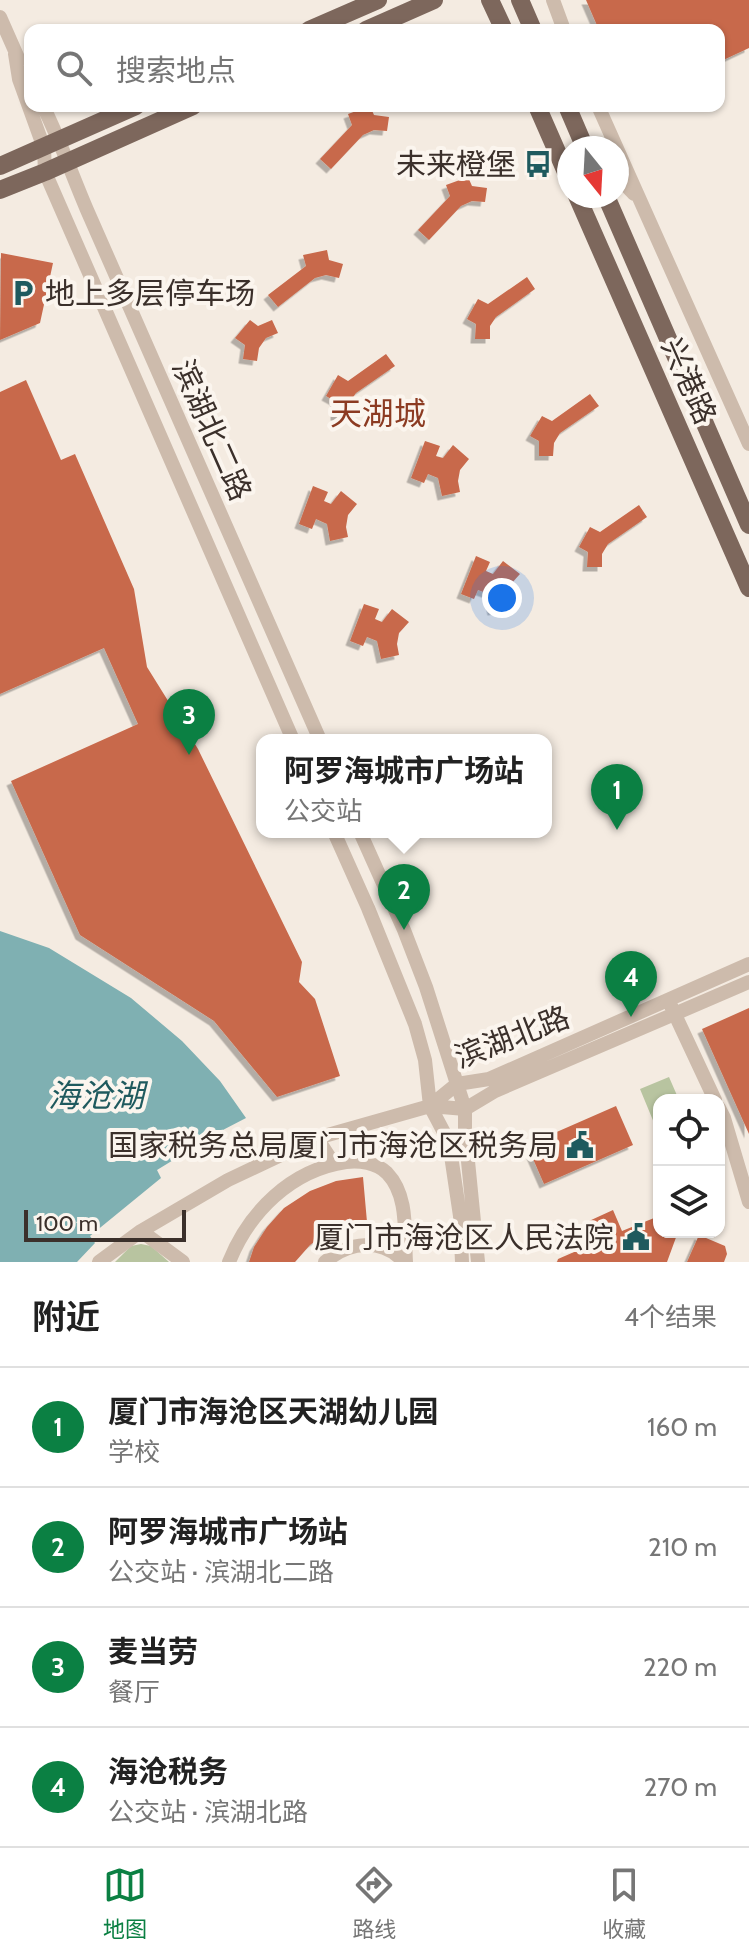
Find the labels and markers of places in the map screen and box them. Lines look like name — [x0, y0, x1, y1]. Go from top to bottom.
place label: 未来橙堡 — [396, 146, 516, 183]
bus stop icon: 未来橙堡 — [523, 149, 553, 179]
place label: 地上多层停车场 — [45, 275, 255, 312]
parking icon: 地上多层停车场 — [8, 278, 38, 308]
pin: 3 — [163, 689, 215, 755]
pin: 1 — [591, 764, 643, 830]
pin: 2 — [378, 864, 430, 930]
pin: 4 — [605, 951, 657, 1017]
place label: 国家税务总局厦门市海沧区税务局 — [108, 1127, 558, 1164]
public building icon: 国家税务总局厦门市海沧区税务局 — [565, 1130, 595, 1160]
place label: 厦门市海沧区人民法院 — [314, 1219, 614, 1256]
public building icon: 厦门市海沧区人民法院 — [621, 1222, 651, 1252]

